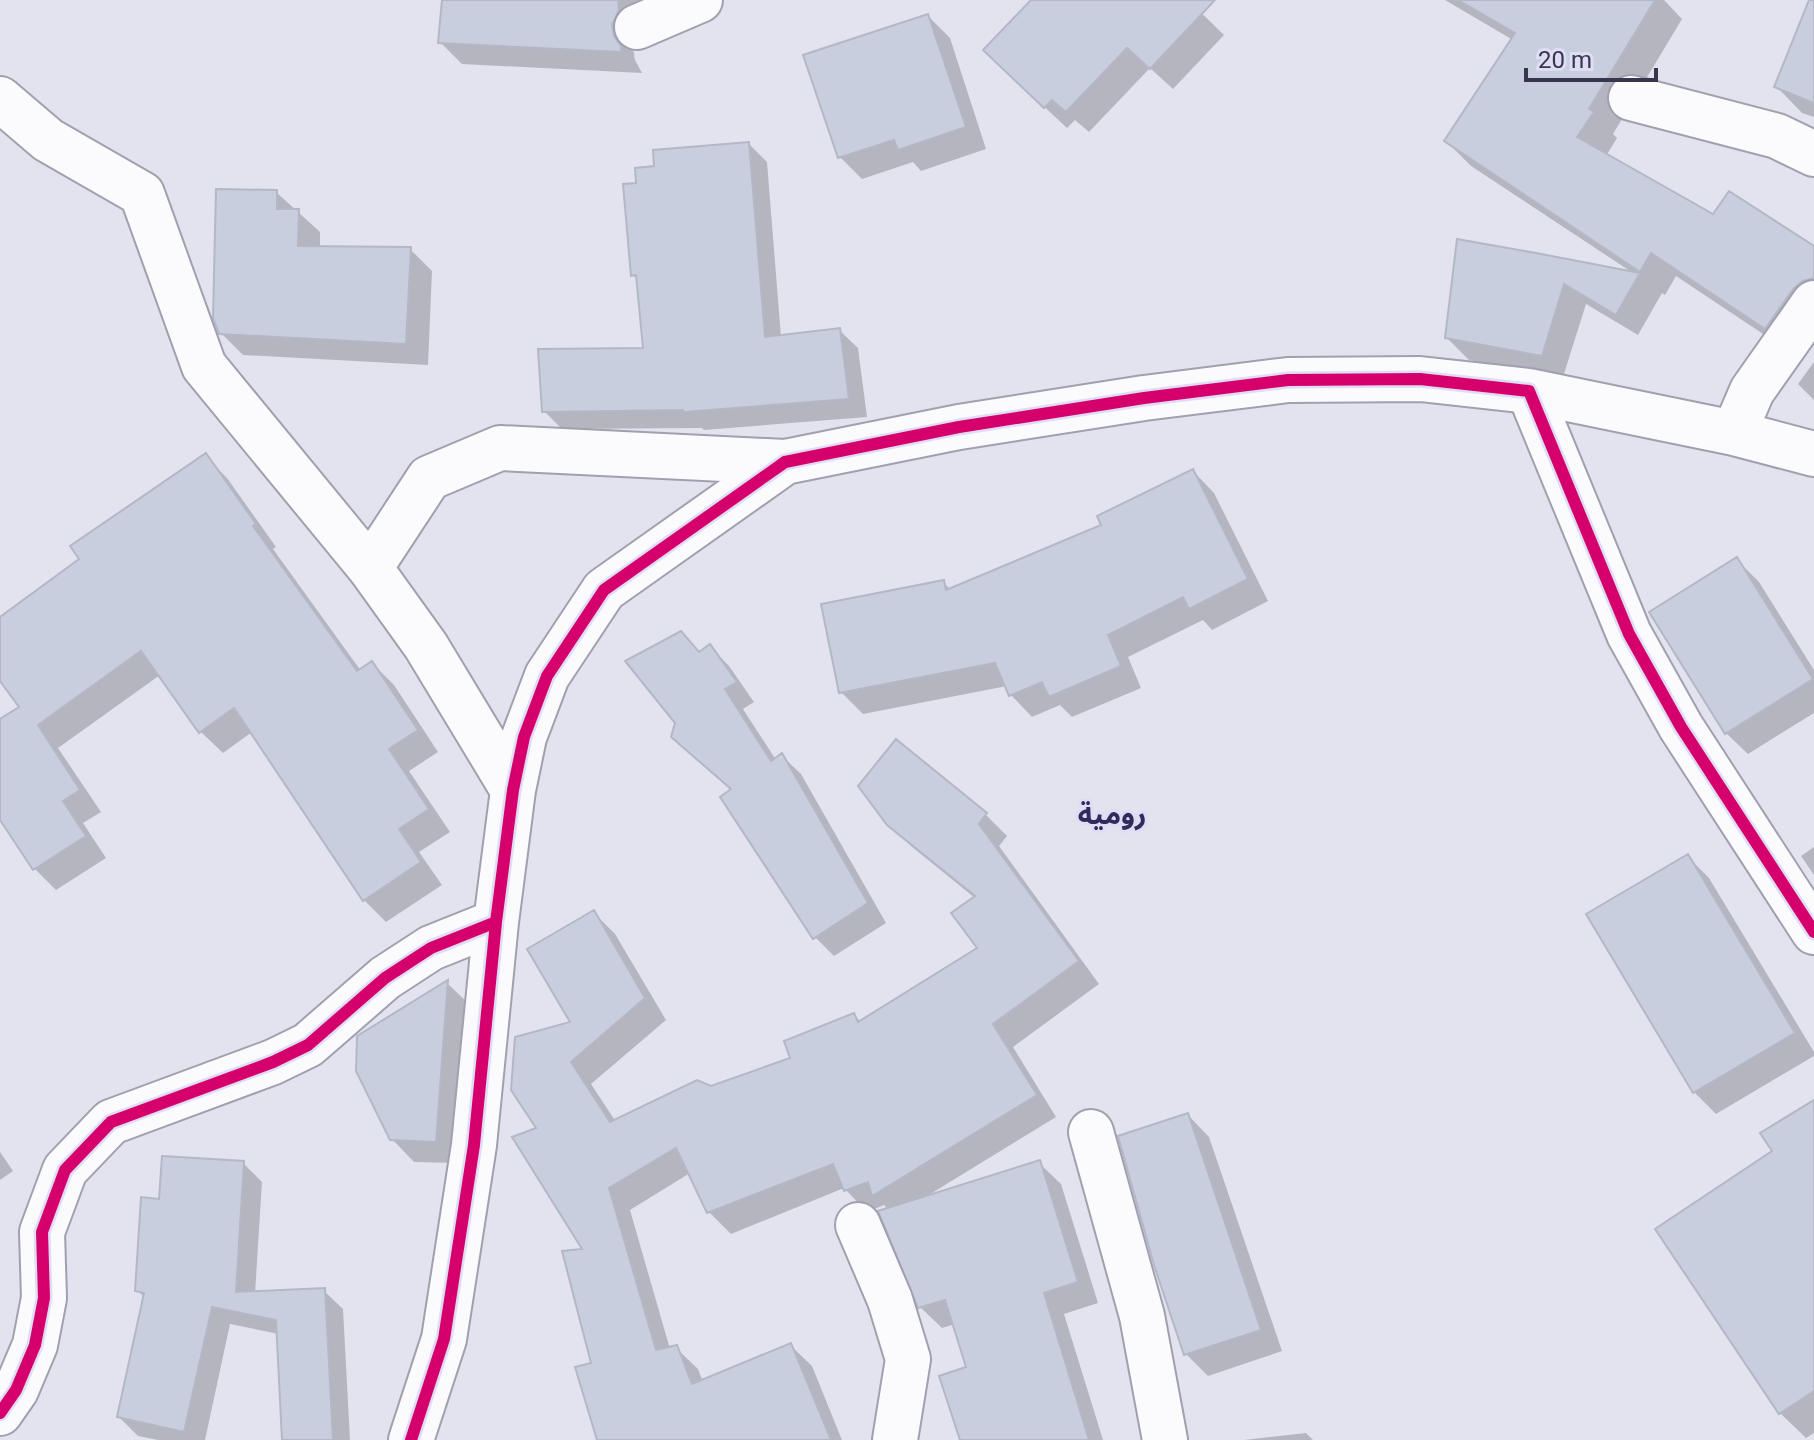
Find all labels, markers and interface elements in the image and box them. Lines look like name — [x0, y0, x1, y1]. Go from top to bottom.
scale bar — [1526, 32, 1656, 82]
text: 20 m — [1538, 46, 1592, 74]
district label: رومية — [1078, 798, 1146, 831]

